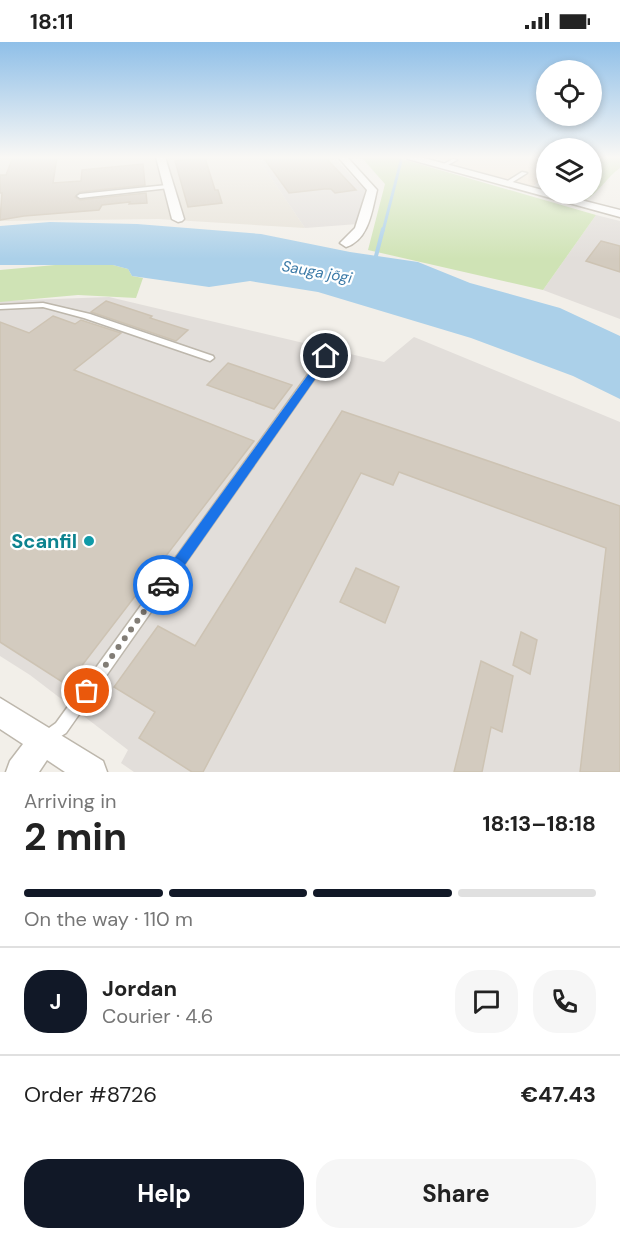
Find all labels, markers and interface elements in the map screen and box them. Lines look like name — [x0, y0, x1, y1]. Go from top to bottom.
text: 18:11 — [30, 7, 74, 36]
map controls — [536, 60, 602, 204]
button: locate — [536, 60, 602, 126]
button: layers — [536, 138, 602, 204]
water label: Sauga jõgi — [280, 256, 354, 288]
pin — [300, 330, 351, 381]
icon: home — [309, 339, 342, 372]
place label: Scanfil — [11, 528, 77, 554]
marker: Scanfil — [82, 534, 96, 548]
courier — [133, 555, 193, 615]
icon: car — [147, 569, 180, 602]
pin — [61, 665, 112, 716]
icon: bag — [70, 674, 103, 707]
text: Arriving in — [24, 788, 116, 814]
text: 18:13–18:18 — [482, 809, 596, 838]
text: 2 min — [24, 811, 127, 862]
text: On the way · 110 m — [24, 906, 193, 932]
button: chat — [455, 970, 518, 1033]
button: phone — [533, 970, 596, 1033]
text: Jordan — [102, 974, 177, 1003]
text: J — [50, 987, 61, 1016]
text: Courier · 4.6 — [102, 1003, 213, 1029]
text: Order #8726 — [24, 1080, 157, 1109]
text: €47.43 — [521, 1080, 596, 1109]
button: Help — [24, 1159, 304, 1228]
button: Share — [316, 1159, 596, 1228]

